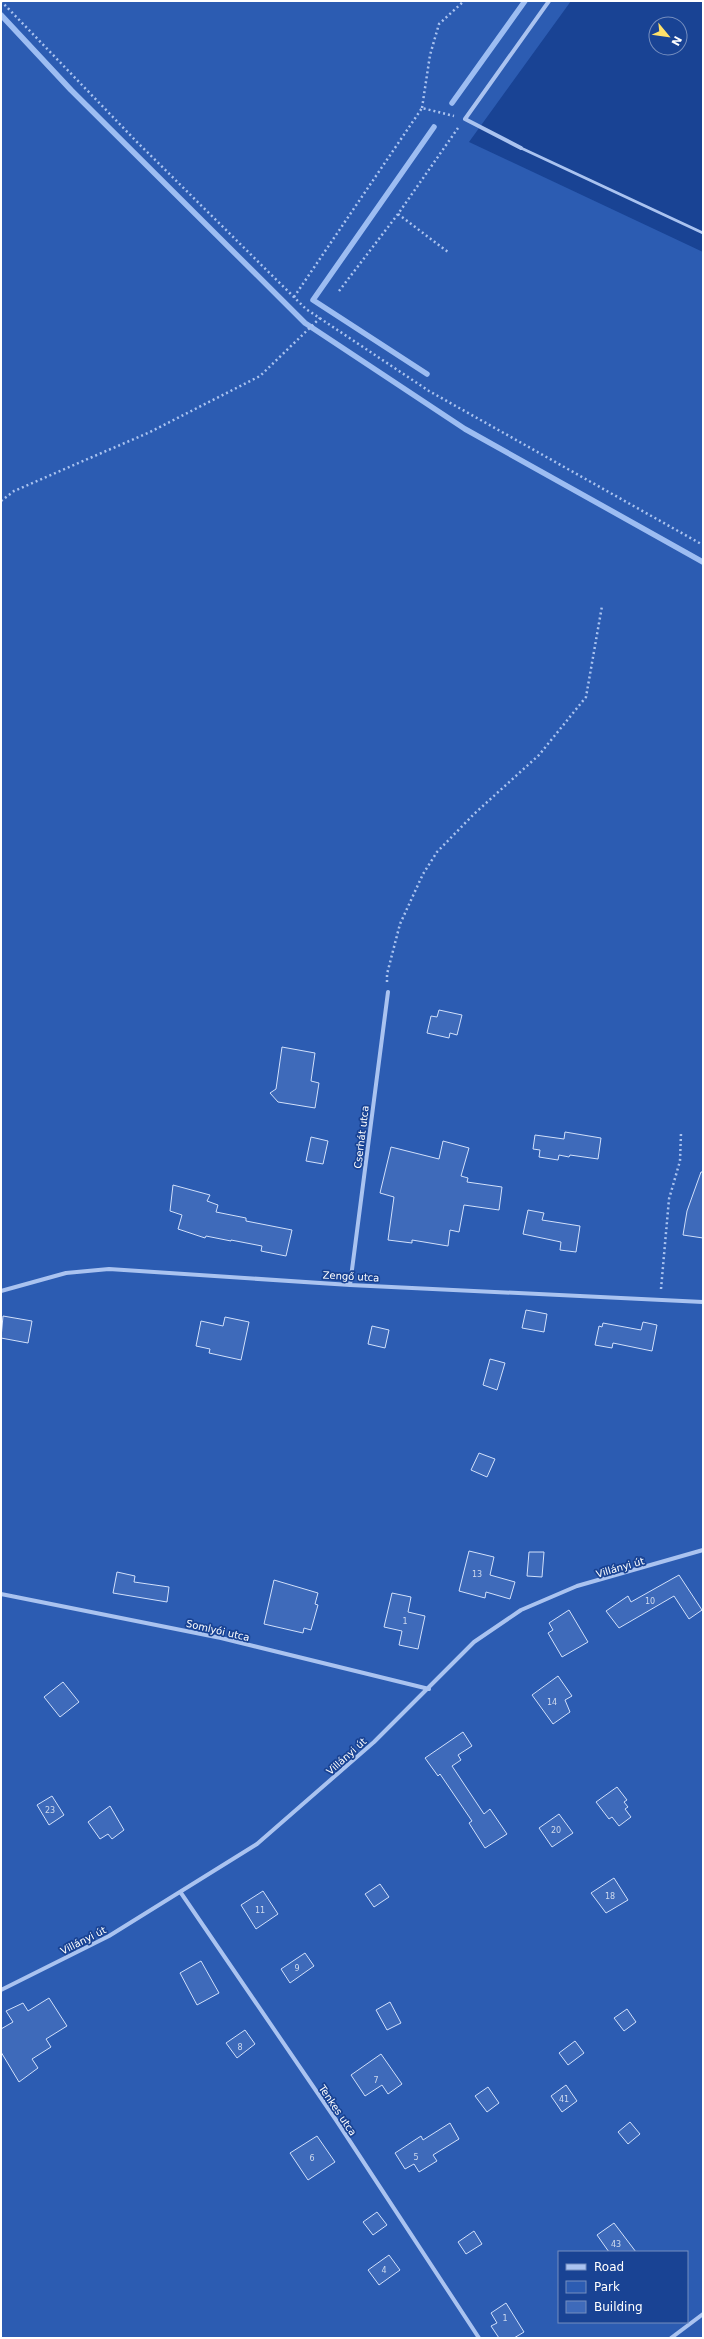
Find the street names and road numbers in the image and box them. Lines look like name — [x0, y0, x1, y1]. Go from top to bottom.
street label: Cserhát utca — [352, 1105, 371, 1169]
street label: Zengő utca — [322, 1270, 380, 1283]
street label: Villányi út — [595, 1555, 646, 1580]
street label: Somlyói utca — [185, 1618, 251, 1643]
street label: Villányi út — [324, 1736, 368, 1777]
street label: Villányi út — [59, 1924, 108, 1957]
street label: Tenkes utca — [316, 2082, 359, 2138]

